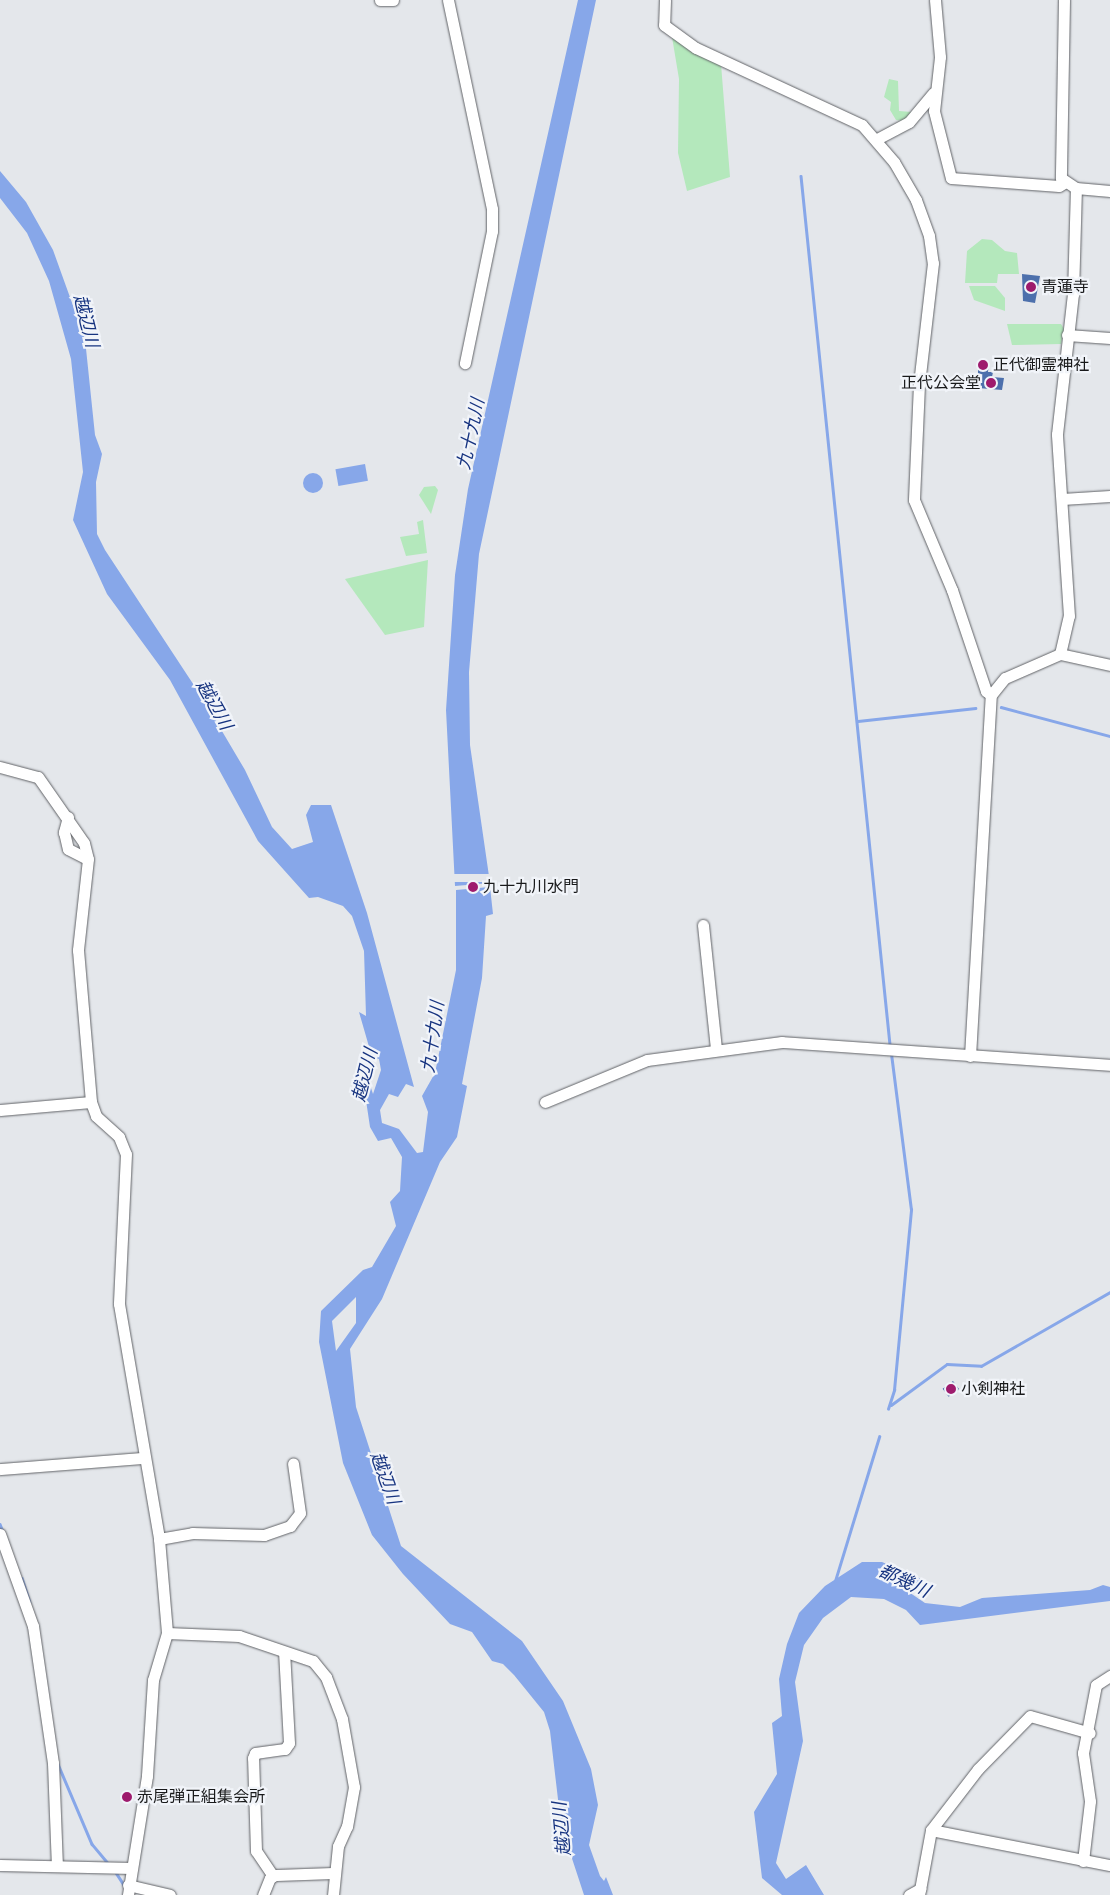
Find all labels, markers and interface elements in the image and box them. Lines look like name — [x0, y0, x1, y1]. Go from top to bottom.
place label: 青蓮寺 — [1041, 277, 1089, 297]
marker: 青蓮寺 — [1025, 281, 1037, 293]
water label: 越辺川 — [69, 292, 103, 350]
place label: 正代御霊神社 — [993, 355, 1089, 375]
marker: 正代御霊神社 — [977, 359, 989, 371]
place label: 正代公会堂 — [901, 373, 981, 393]
marker: 正代公会堂 — [985, 377, 997, 389]
water label: 九十九川 — [453, 397, 489, 471]
water label: 越辺川 — [191, 676, 237, 734]
place label: 九十九川水門 — [483, 877, 579, 897]
marker: 九十九川水門 — [467, 881, 479, 893]
water label: 九十九川 — [417, 1000, 449, 1074]
water label: 越辺川 — [348, 1046, 382, 1104]
place label: 小剣神社 — [961, 1379, 1025, 1399]
marker: 小剣神社 — [945, 1383, 957, 1395]
water label: 越辺川 — [366, 1449, 404, 1507]
water label: 都幾川 — [875, 1560, 933, 1602]
place label: 赤尾弾正組集会所 — [137, 1787, 265, 1807]
marker: 赤尾弾正組集会所 — [121, 1791, 133, 1803]
water label: 越辺川 — [549, 1801, 575, 1857]

